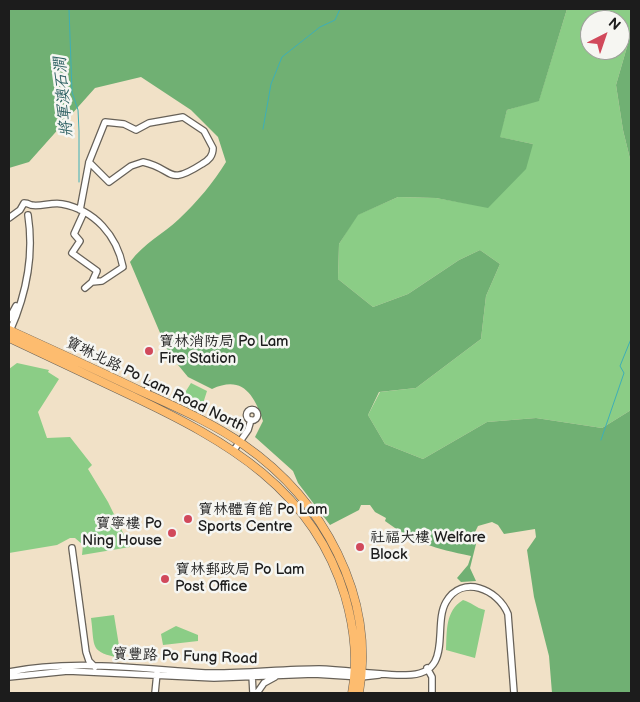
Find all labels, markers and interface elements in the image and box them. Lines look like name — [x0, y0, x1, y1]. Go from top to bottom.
north arrow — [580, 10, 630, 60]
text: N — [605, 14, 624, 34]
water label: 將軍澳石澗 — [51, 56, 77, 138]
place label: 寶林消防局 Po Lam Fire Station — [159, 333, 289, 368]
street label: 寶琳北路 Po Lam Road North — [62, 334, 248, 436]
marker: 寶林消防局 Po Lam Fire Station — [143, 345, 155, 357]
place label: 寶林體育館 Po Lam Sports Centre — [198, 501, 328, 536]
marker: 寶林體育館 Po Lam Sports Centre — [182, 513, 194, 525]
place label: 寶寧樓 Po Ning House — [82, 515, 162, 550]
marker: 寶寧樓 Po Ning House — [166, 527, 178, 539]
place label: 社福大樓 Welfare Block — [370, 529, 486, 564]
marker: 社福大樓 Welfare Block — [354, 541, 366, 553]
place label: 寶林郵政局 Po Lam Post Office — [175, 561, 305, 596]
marker: 寶林郵政局 Po Lam Post Office — [159, 573, 171, 585]
street label: 寶豐路 Po Fung Road — [112, 645, 258, 669]

